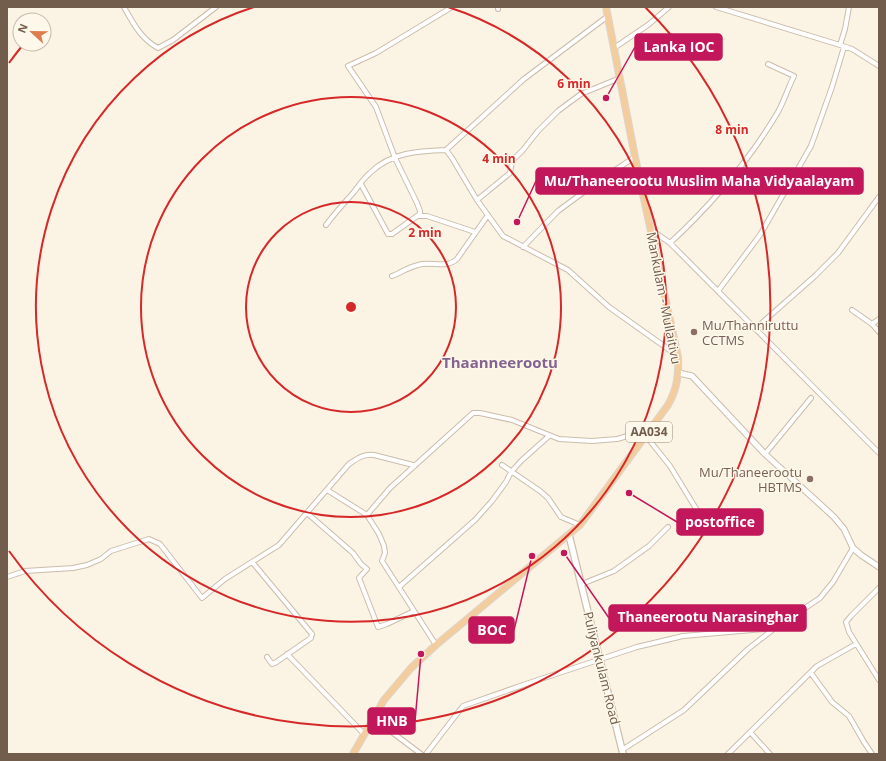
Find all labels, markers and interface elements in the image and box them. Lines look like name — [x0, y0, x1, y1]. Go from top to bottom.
north arrow — [12, 12, 52, 52]
text: N — [14, 21, 31, 35]
callout: Lanka IOC — [635, 34, 722, 60]
text: Lanka IOC — [643, 37, 715, 56]
text: 6 min — [557, 75, 591, 92]
text: 8 min — [715, 121, 749, 138]
text: 4 min — [482, 150, 516, 167]
callout: Mu/Thaneerootu Muslim Maha Vidyaalayam — [536, 168, 863, 194]
text: Mu/Thaneerootu Muslim Maha Vidyaalayam — [544, 171, 854, 190]
text: 2 min — [408, 224, 442, 241]
street label: Mankulam - Mullaitivu — [642, 230, 686, 366]
centre of rings — [344, 300, 358, 314]
place label: Mu/Thanniruttu CCTMS — [702, 316, 799, 349]
marker: Mu/Thanniruttu CCTMS — [689, 327, 699, 337]
district label: Thaanneerootu — [442, 352, 558, 372]
road number: AA034 — [626, 422, 672, 442]
place label: Mu/Thaneerootu HBTMS — [699, 463, 802, 496]
marker: Mu/Thaneerootu HBTMS — [805, 474, 815, 484]
callout: postoffice — [677, 509, 763, 535]
text: postoffice — [685, 512, 755, 531]
callout: Thaneerootu Narasinghar — [609, 605, 806, 631]
text: Thaneerootu Narasinghar — [617, 607, 799, 626]
street label: Puliyankulam Road — [579, 610, 625, 726]
callout: BOC — [469, 617, 514, 643]
text: BOC — [477, 620, 507, 639]
callout: HNB — [368, 708, 415, 734]
text: HNB — [376, 711, 408, 730]

